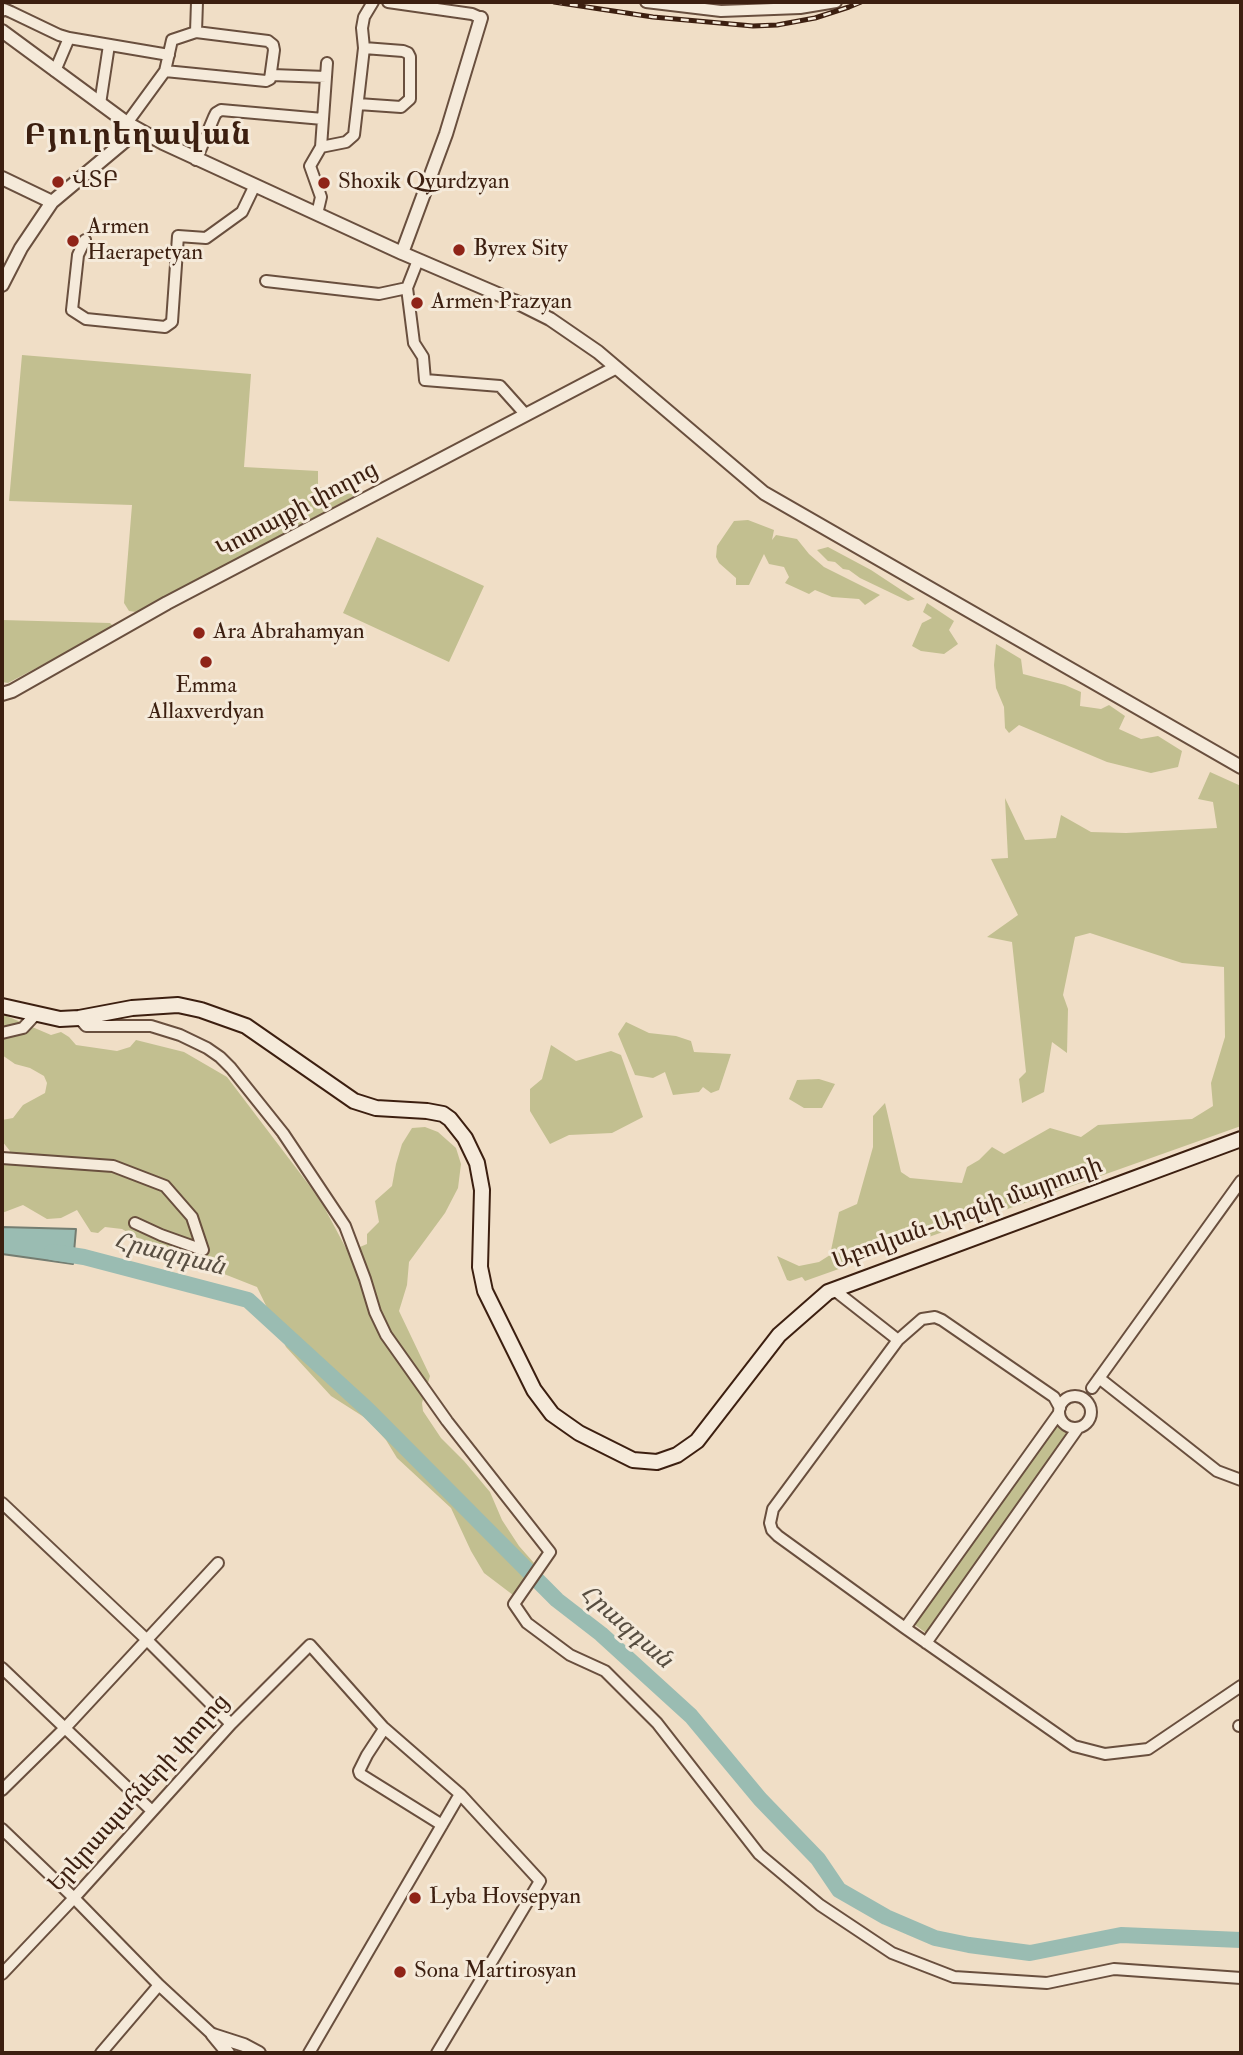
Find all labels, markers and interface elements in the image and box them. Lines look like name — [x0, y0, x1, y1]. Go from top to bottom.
district label: Բյուրեղավան — [25, 120, 251, 156]
place label: ՎՏԲ — [72, 168, 118, 196]
place label: Shoxik Qyurdzyan — [338, 169, 510, 197]
marker: ՎՏԲ — [50, 174, 66, 190]
marker: Shoxik Qyurdzyan — [316, 175, 332, 191]
place label: Armen Haerapetyan — [87, 214, 203, 268]
marker: Armen Haerapetyan — [65, 233, 81, 249]
place label: Byrex Sity — [473, 236, 568, 264]
marker: Byrex Sity — [451, 242, 467, 258]
place label: Armen Prazyan — [431, 289, 572, 317]
marker: Armen Prazyan — [409, 295, 425, 311]
street label: Կոտայքի փողոց — [213, 457, 383, 565]
place label: Ara Abrahamyan — [213, 619, 365, 647]
marker: Ara Abrahamyan — [191, 625, 207, 641]
marker: Emma Allaxverdyan — [198, 654, 214, 670]
place label: Emma Allaxverdyan — [148, 673, 264, 727]
street label: Աբովյան-Արզնի մայրուղի — [829, 1153, 1107, 1277]
water label: Հրազդան — [111, 1228, 227, 1284]
water label: Հրազդան — [573, 1580, 677, 1676]
street label: Երկրապահների փողոց — [44, 1689, 236, 1899]
place label: Lyba Hovsepyan — [429, 1884, 581, 1912]
marker: Lyba Hovsepyan — [407, 1890, 423, 1906]
place label: Sona Martirosyan — [414, 1958, 577, 1986]
marker: Sona Martirosyan — [392, 1964, 408, 1980]

